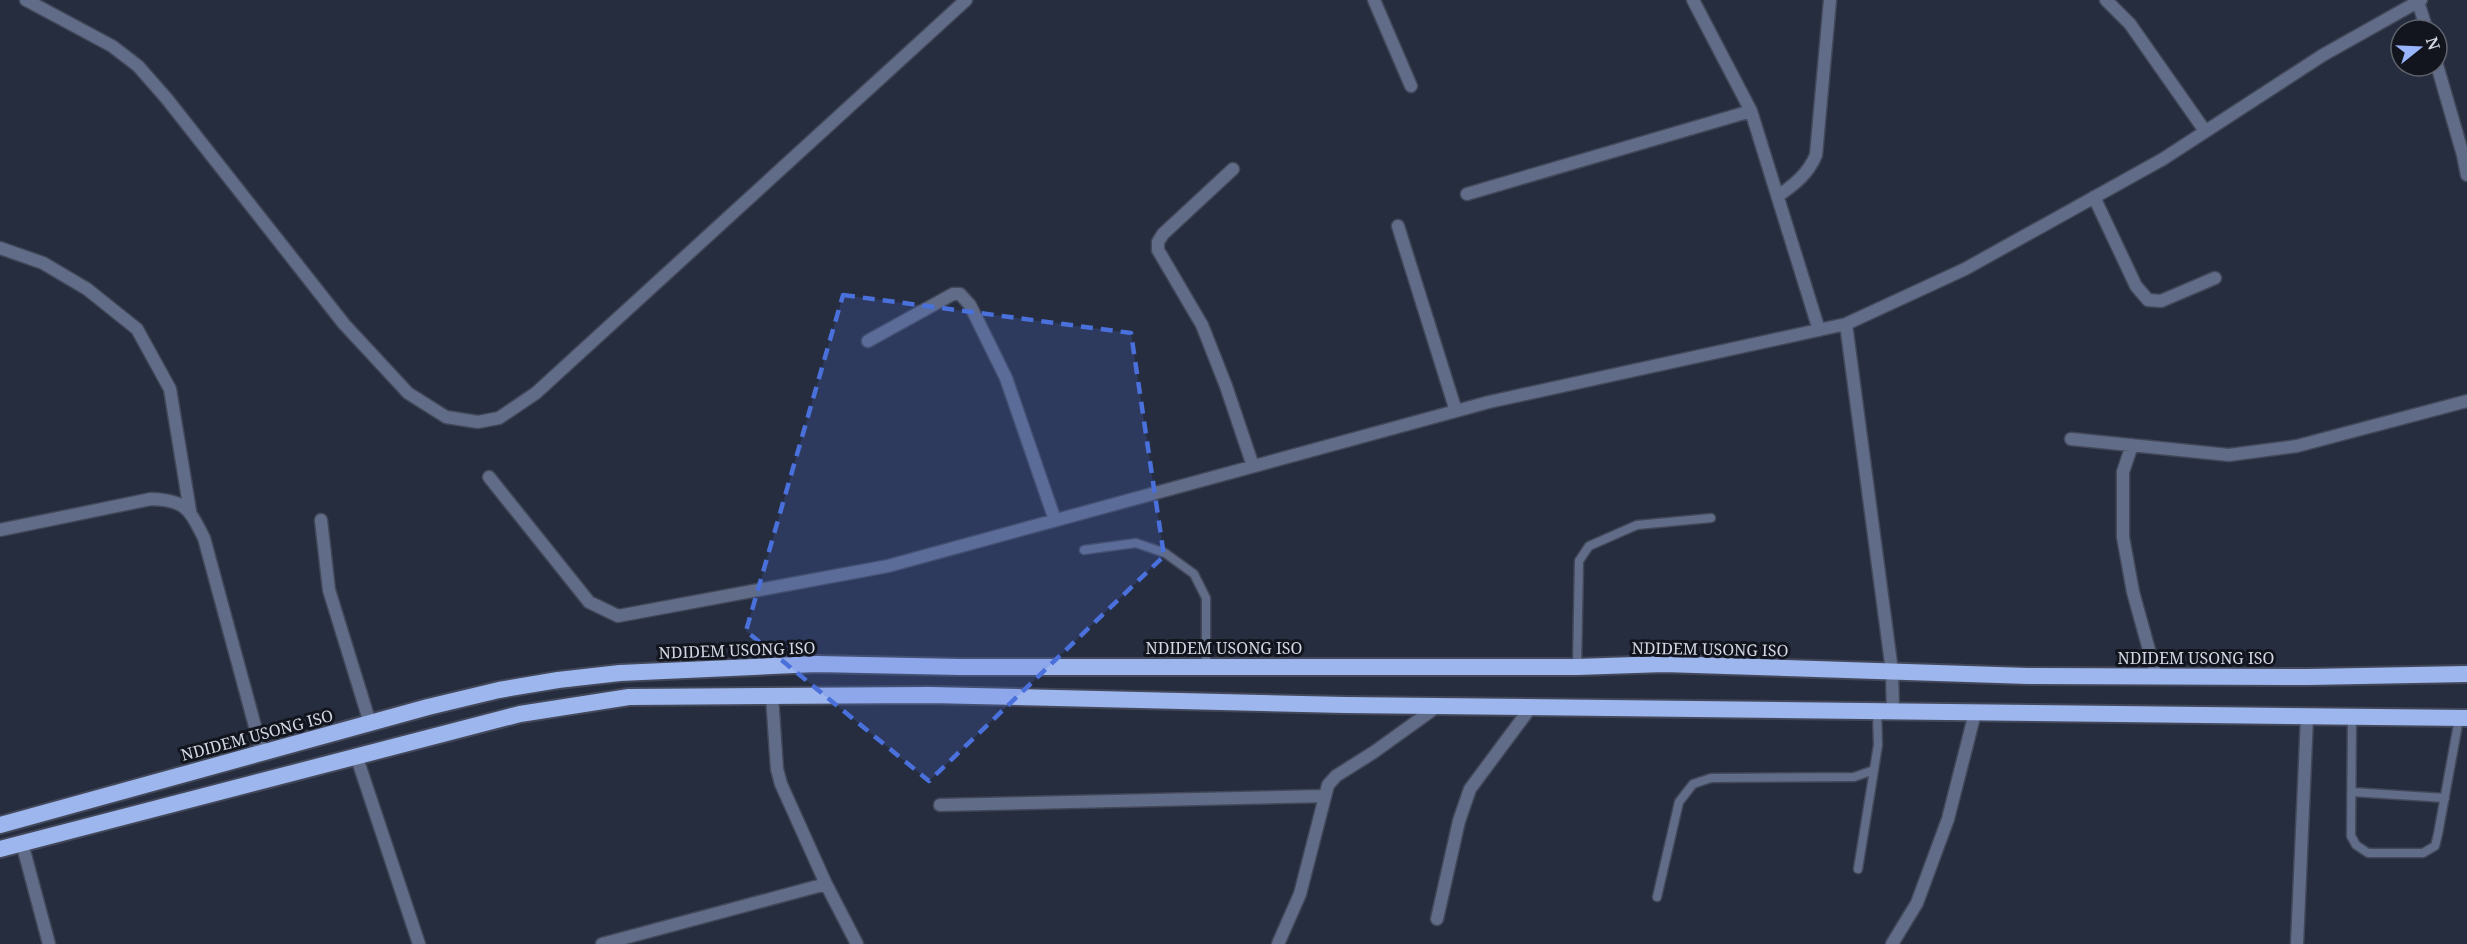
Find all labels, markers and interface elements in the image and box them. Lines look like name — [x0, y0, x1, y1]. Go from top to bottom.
north arrow — [2389, 18, 2449, 78]
text: N — [2421, 34, 2446, 53]
street label: NDIDEM USONG ISO — [658, 636, 816, 664]
street label: NDIDEM USONG ISO — [1146, 637, 1302, 659]
street label: NDIDEM USONG ISO — [1631, 637, 1789, 661]
street label: NDIDEM USONG ISO — [2118, 647, 2274, 669]
street label: NDIDEM USONG ISO — [178, 704, 336, 766]

